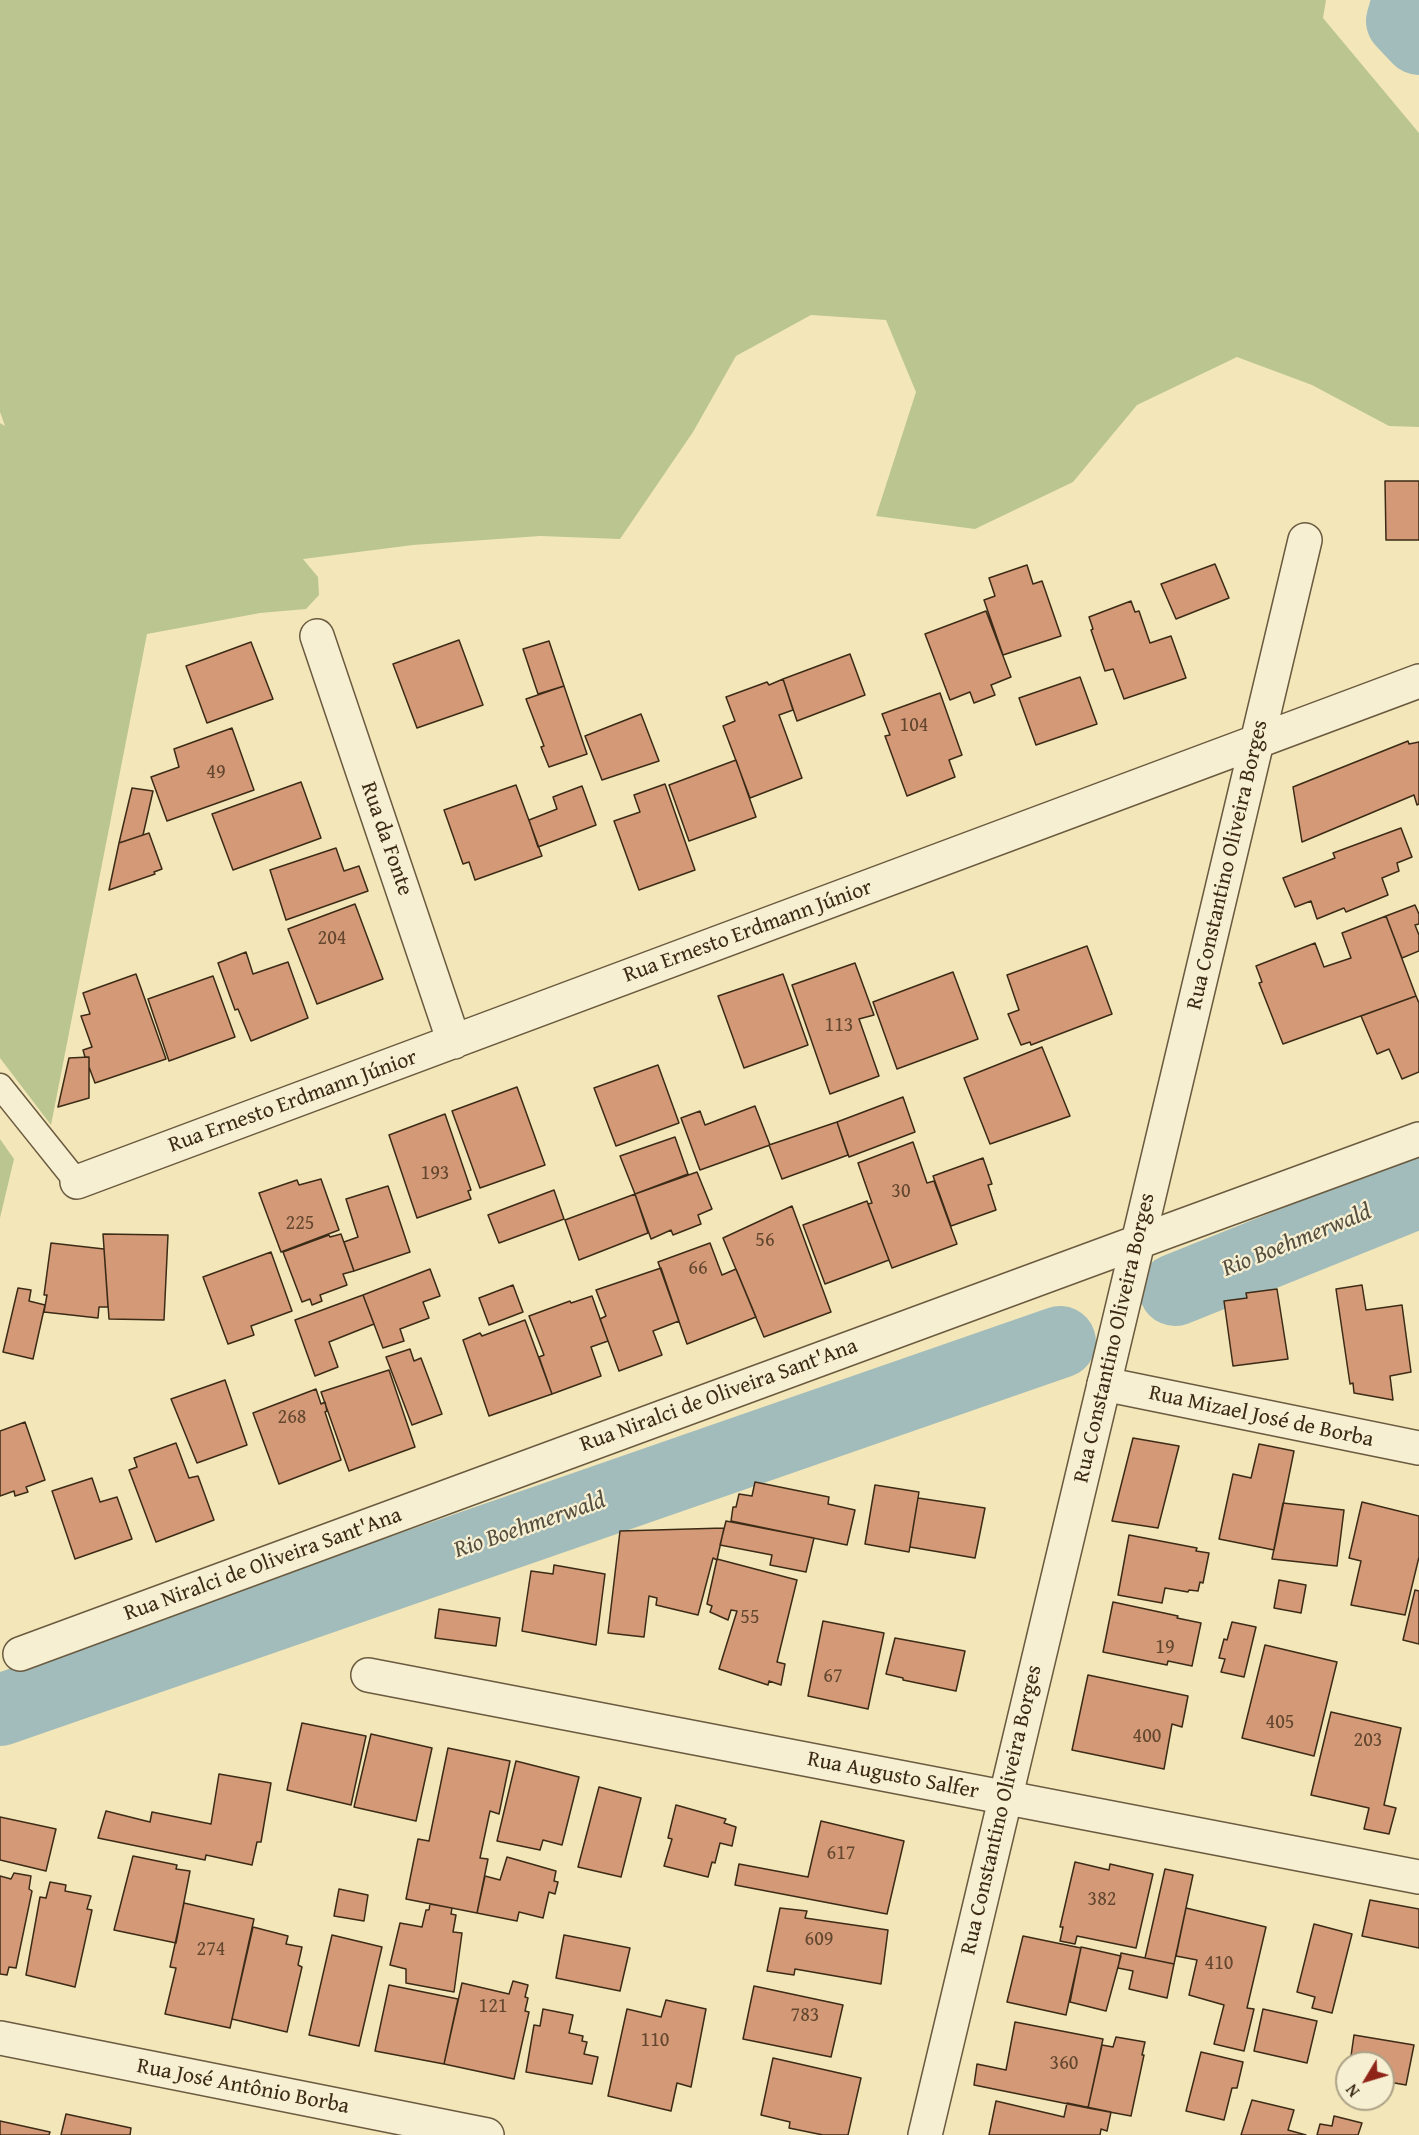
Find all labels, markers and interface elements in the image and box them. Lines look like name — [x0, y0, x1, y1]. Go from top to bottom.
house number: 104 — [900, 714, 928, 738]
street label: Rua Constantino Oliveira Borges — [1182, 718, 1274, 1012]
house number: 49 — [206, 761, 226, 785]
street label: Rua da Fonte — [354, 779, 418, 899]
street label: Rua Ernesto Erdmann Júnior — [620, 875, 876, 989]
house number: 204 — [318, 927, 346, 951]
house number: 113 — [825, 1014, 853, 1038]
street label: Rua Ernesto Erdmann Júnior — [165, 1045, 421, 1159]
house number: 193 — [421, 1162, 449, 1186]
house number: 30 — [891, 1180, 911, 1204]
street label: Rua Constantino Oliveira Borges — [1069, 1191, 1161, 1485]
water label: Rio Boehmerwald — [1218, 1198, 1376, 1284]
house number: 225 — [286, 1212, 314, 1236]
house number: 56 — [755, 1229, 775, 1253]
house number: 66 — [688, 1257, 708, 1281]
street label: Rua Niralci de Oliveira Sant'Ana — [577, 1333, 861, 1459]
street label: Rua Mizael José de Borba — [1146, 1380, 1376, 1454]
house number: 268 — [278, 1406, 306, 1430]
water label: Rio Boehmerwald — [450, 1487, 610, 1565]
street label: Rua Niralci de Oliveira Sant'Ana — [121, 1502, 405, 1628]
house number: 55 — [740, 1606, 760, 1630]
house number: 19 — [1155, 1636, 1175, 1660]
street label: Rua Constantino Oliveira Borges — [956, 1663, 1048, 1957]
house number: 67 — [823, 1665, 843, 1689]
house number: 405 — [1266, 1711, 1294, 1735]
house number: 400 — [1133, 1725, 1161, 1749]
house number: 203 — [1354, 1729, 1382, 1753]
street label: Rua Augusto Salfer — [805, 1746, 981, 1806]
house number: 617 — [827, 1842, 855, 1866]
house number: 382 — [1088, 1888, 1116, 1912]
house number: 609 — [805, 1928, 833, 1952]
house number: 274 — [197, 1938, 225, 1962]
house number: 410 — [1205, 1952, 1233, 1976]
house number: 121 — [479, 1995, 507, 2019]
house number: 783 — [791, 2004, 819, 2028]
house number: 110 — [641, 2029, 669, 2053]
north arrow — [1335, 2051, 1395, 2111]
house number: 360 — [1050, 2052, 1078, 2076]
street label: Rua José Antônio Borba — [135, 2053, 351, 2121]
text: N — [1340, 2079, 1365, 2102]

